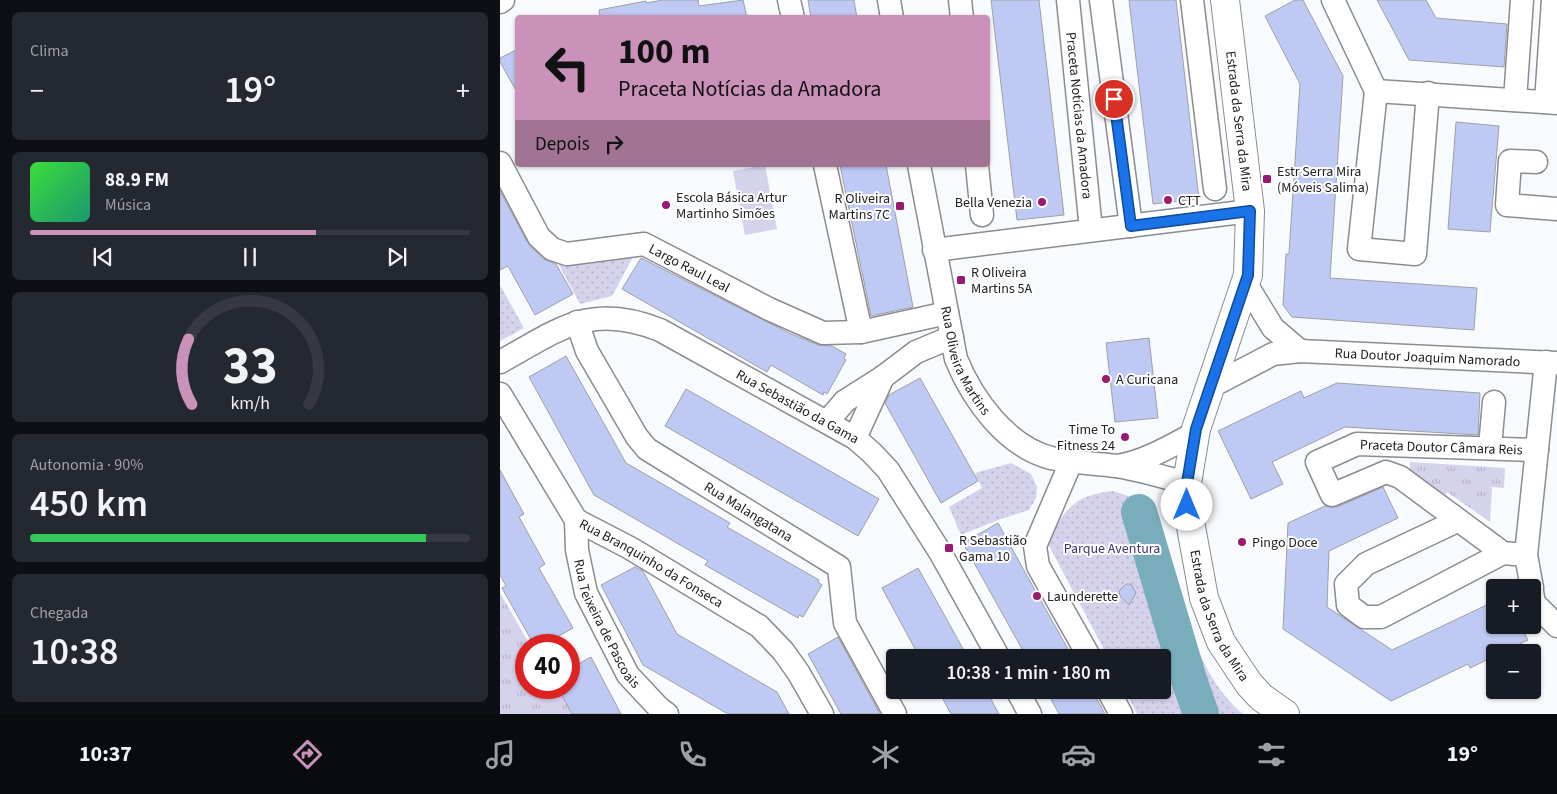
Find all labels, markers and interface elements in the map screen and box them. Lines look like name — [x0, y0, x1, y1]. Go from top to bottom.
text: 100 m — [618, 27, 710, 77]
street label: Praceta Notícias da Amadora — [1060, 31, 1097, 200]
icon: left — [535, 35, 600, 100]
text: Clima — [30, 40, 68, 62]
street label: Estrada da Serra da Mira — [1220, 50, 1257, 193]
text: 19° — [224, 63, 276, 117]
text: − — [30, 71, 44, 111]
text: + — [456, 71, 470, 111]
text: Praceta Notícias da Amadora — [618, 73, 881, 105]
pin — [1093, 78, 1135, 120]
icon: arrive — [1100, 85, 1128, 113]
icon: right — [600, 130, 628, 158]
text: Depois — [535, 131, 590, 158]
place label: Estr Serra Mira (Móveis Salima) — [1277, 162, 1369, 198]
text: 88.9 FM — [105, 167, 169, 194]
marker: Estr Serra Mira (Móveis Salima) — [1261, 173, 1273, 185]
place label: Escola Básica Artur Martinho Simões — [676, 188, 787, 224]
place label: R Oliveira Martins 7C — [828, 189, 890, 225]
place label: CTT — [1178, 191, 1201, 211]
place label: Bella Venezia — [955, 193, 1032, 213]
text: Música — [105, 194, 151, 216]
marker: CTT — [1162, 194, 1174, 206]
marker: Bella Venezia — [1036, 196, 1048, 208]
marker: Escola Básica Artur Martinho Simões — [660, 199, 672, 211]
marker: R Oliveira Martins 7C — [894, 200, 906, 212]
street label: Largo Raul Leal — [645, 239, 733, 298]
icon: previous — [89, 243, 117, 271]
icon: pause — [236, 243, 264, 271]
icon: next — [383, 243, 411, 271]
place label: R Oliveira Martins 5A — [971, 263, 1033, 299]
marker: R Oliveira Martins 5A — [955, 274, 967, 286]
street label: Rua Oliveira Martins — [935, 304, 995, 420]
text: 33 — [223, 330, 277, 404]
street label: Rua Doutor Joaquim Namorado — [1334, 344, 1521, 372]
street label: Rua Sebastião da Gama — [732, 365, 862, 449]
place label: A Curicana — [1116, 370, 1178, 390]
marker: A Curicana — [1100, 373, 1112, 385]
text: km/h — [230, 391, 270, 416]
place label: Time To Fitness 24 — [1057, 420, 1115, 456]
marker: Time To Fitness 24 — [1119, 431, 1131, 443]
street label: Praceta Doutor Câmara Reis — [1360, 435, 1523, 461]
text: Autonomia · 90% — [30, 454, 143, 476]
text: 450 km — [30, 477, 148, 531]
street label: Rua Malangatana — [700, 477, 796, 547]
position arrow — [1160, 478, 1212, 530]
street label: Rua Branquinho da Fonseca — [576, 514, 727, 613]
place label: R Sebastião Gama 10 — [959, 531, 1027, 567]
place label: Pingo Doce — [1252, 533, 1318, 553]
marker: Pingo Doce — [1236, 536, 1248, 548]
park label: Parque Aventura — [1064, 539, 1160, 559]
marker: R Sebastião Gama 10 — [943, 542, 955, 554]
street label: Estrada da Serra da Mira — [1184, 548, 1254, 686]
street label: Rua Teixeira de Pascoais — [568, 557, 645, 693]
map controls — [1486, 579, 1541, 699]
button: + — [1486, 579, 1541, 634]
place label: Launderette — [1047, 587, 1118, 607]
marker: Launderette — [1031, 590, 1043, 602]
text: Chegada — [30, 602, 88, 624]
text: 10:38 — [30, 625, 118, 679]
speed limit sign: 40 — [515, 634, 580, 699]
button: − — [1486, 644, 1541, 699]
text: 10:38 · 1 min · 180 m — [946, 660, 1111, 687]
icon: directions — [290, 737, 325, 772]
icon: music — [483, 737, 518, 772]
icon: phone — [675, 737, 710, 772]
icon: climate — [868, 737, 903, 772]
icon: car — [1061, 737, 1096, 772]
icon: filters — [1254, 737, 1289, 772]
text: 10:37 — [79, 738, 132, 770]
text: 19° — [1447, 738, 1478, 770]

